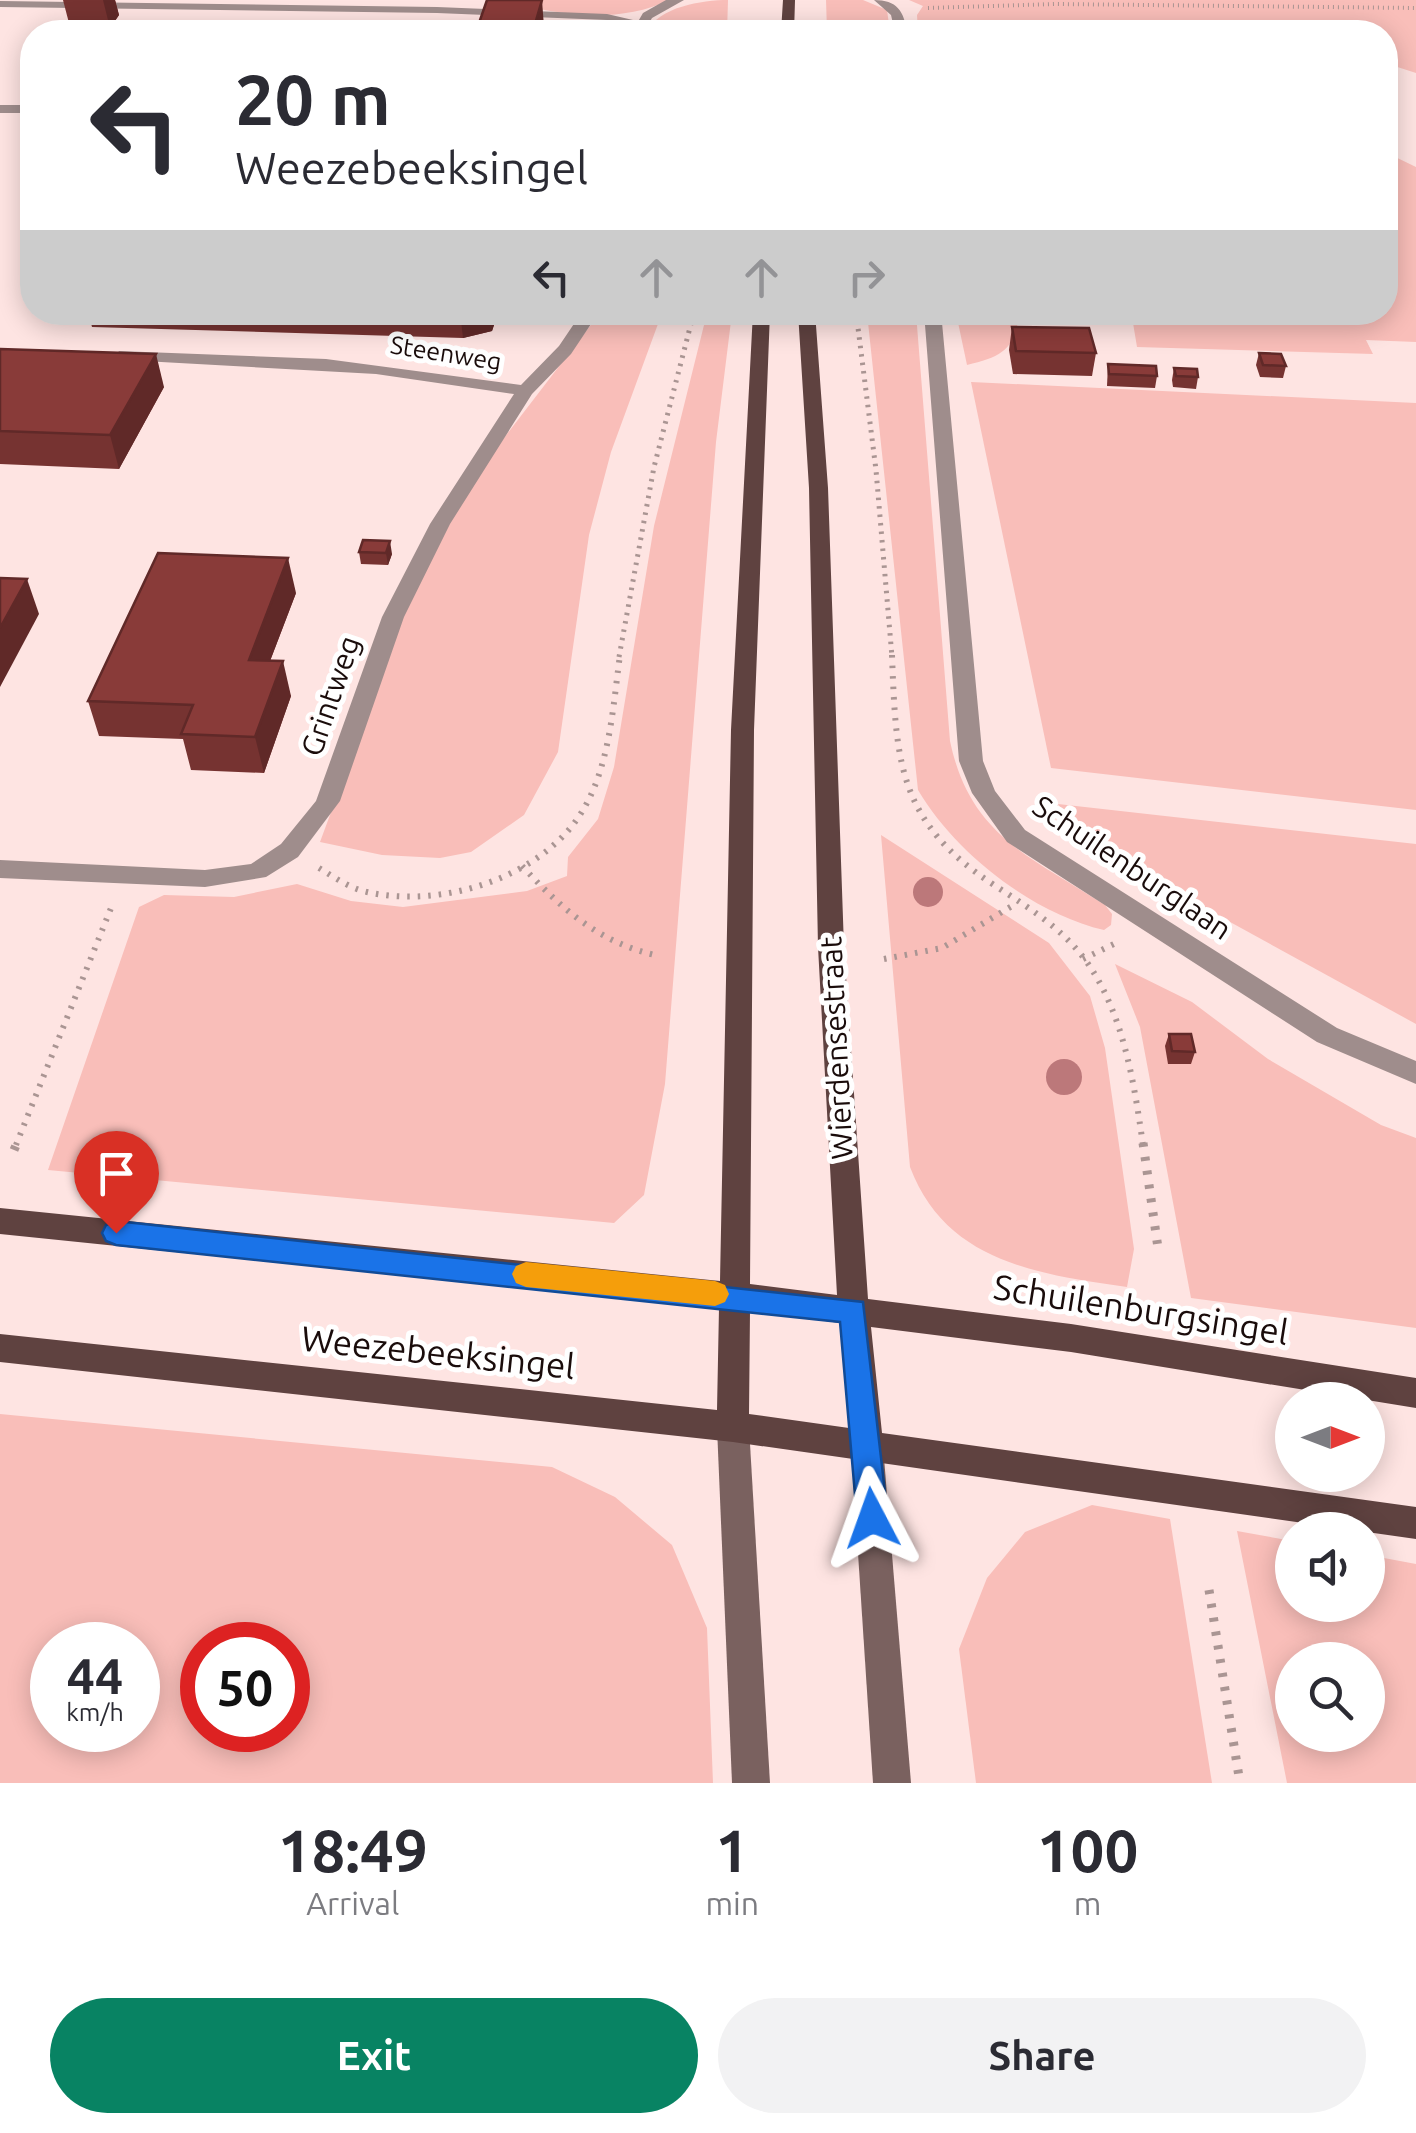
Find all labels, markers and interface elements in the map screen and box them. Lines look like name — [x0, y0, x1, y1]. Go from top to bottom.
icon: left — [70, 60, 200, 190]
text: 20 m — [235, 60, 391, 138]
text: Weezebeeksingel — [235, 142, 588, 193]
icon: left — [524, 250, 579, 305]
icon: ahead — [629, 250, 684, 305]
icon: ahead — [734, 250, 789, 305]
icon: right — [839, 250, 894, 305]
street label: Steenweg — [388, 330, 504, 376]
street label: Grintweg — [294, 631, 366, 760]
street label: Schuilenburglaan — [1027, 788, 1238, 946]
street label: Wierdensestraat — [813, 936, 859, 1160]
pin — [74, 1131, 159, 1234]
icon: arrive — [89, 1146, 144, 1201]
street label: Schuilenburgsingel — [991, 1266, 1291, 1352]
street label: Weezebeeksingel — [299, 1318, 577, 1386]
north arrow — [1275, 1382, 1385, 1492]
map controls — [1275, 1382, 1385, 1752]
position arrow — [820, 1466, 924, 1570]
button: sound — [1275, 1512, 1385, 1622]
speed limit sign: 50 — [180, 1622, 310, 1752]
button: search — [1275, 1642, 1385, 1752]
text: 44 — [67, 1647, 123, 1703]
text: km/h — [66, 1698, 124, 1726]
text: 18:49 — [278, 1816, 428, 1883]
text: 1 — [715, 1816, 749, 1883]
text: 100 — [1037, 1816, 1138, 1883]
text: Arrival — [306, 1885, 399, 1921]
text: min — [705, 1885, 759, 1921]
text: m — [1074, 1885, 1101, 1921]
button: Exit — [50, 1998, 698, 2113]
button: Share — [718, 1998, 1366, 2113]

